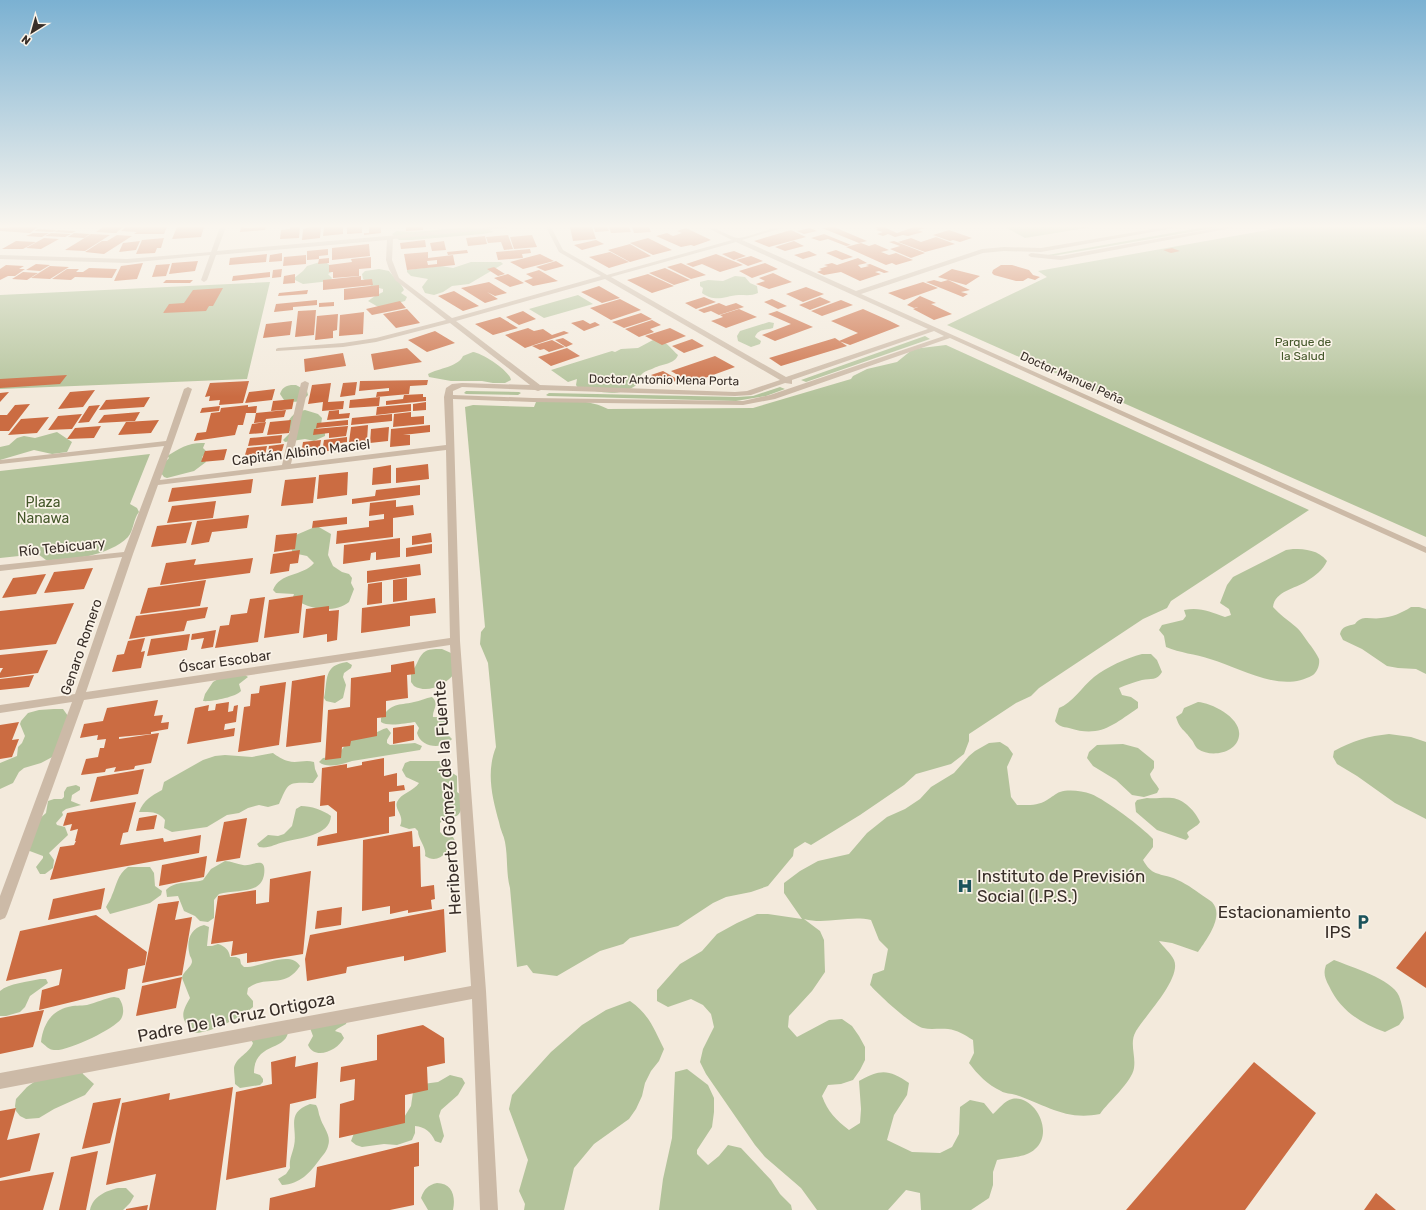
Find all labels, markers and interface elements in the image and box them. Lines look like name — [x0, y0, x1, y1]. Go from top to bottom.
north arrow — [12, 12, 52, 52]
text: N — [19, 32, 33, 47]
park label: Parque de la Salud — [1275, 335, 1332, 363]
street label: Doctor Manuel Peña — [1018, 349, 1126, 407]
street label: Doctor Antonio Mena Porta — [589, 372, 739, 388]
street label: Capitán Albino Maciel — [231, 436, 371, 469]
park label: Plaza Nanawa — [17, 494, 69, 527]
street label: Río Tebicuary — [18, 534, 106, 560]
street label: Genaro Romero — [57, 597, 106, 698]
street label: Óscar Escobar — [178, 646, 273, 676]
street label: Heriberto Gómez de la Fuente — [429, 680, 465, 916]
place label: Instituto de Previsión Social (I.P.S.) — [977, 866, 1145, 906]
hospital icon: Instituto de Previsión Social (I.P.S.) — [956, 877, 974, 895]
place label: Estacionamiento IPS — [1218, 902, 1351, 942]
parking icon: Estacionamiento IPS — [1354, 913, 1372, 931]
street label: Padre De la Cruz Ortigoza — [136, 988, 336, 1046]

